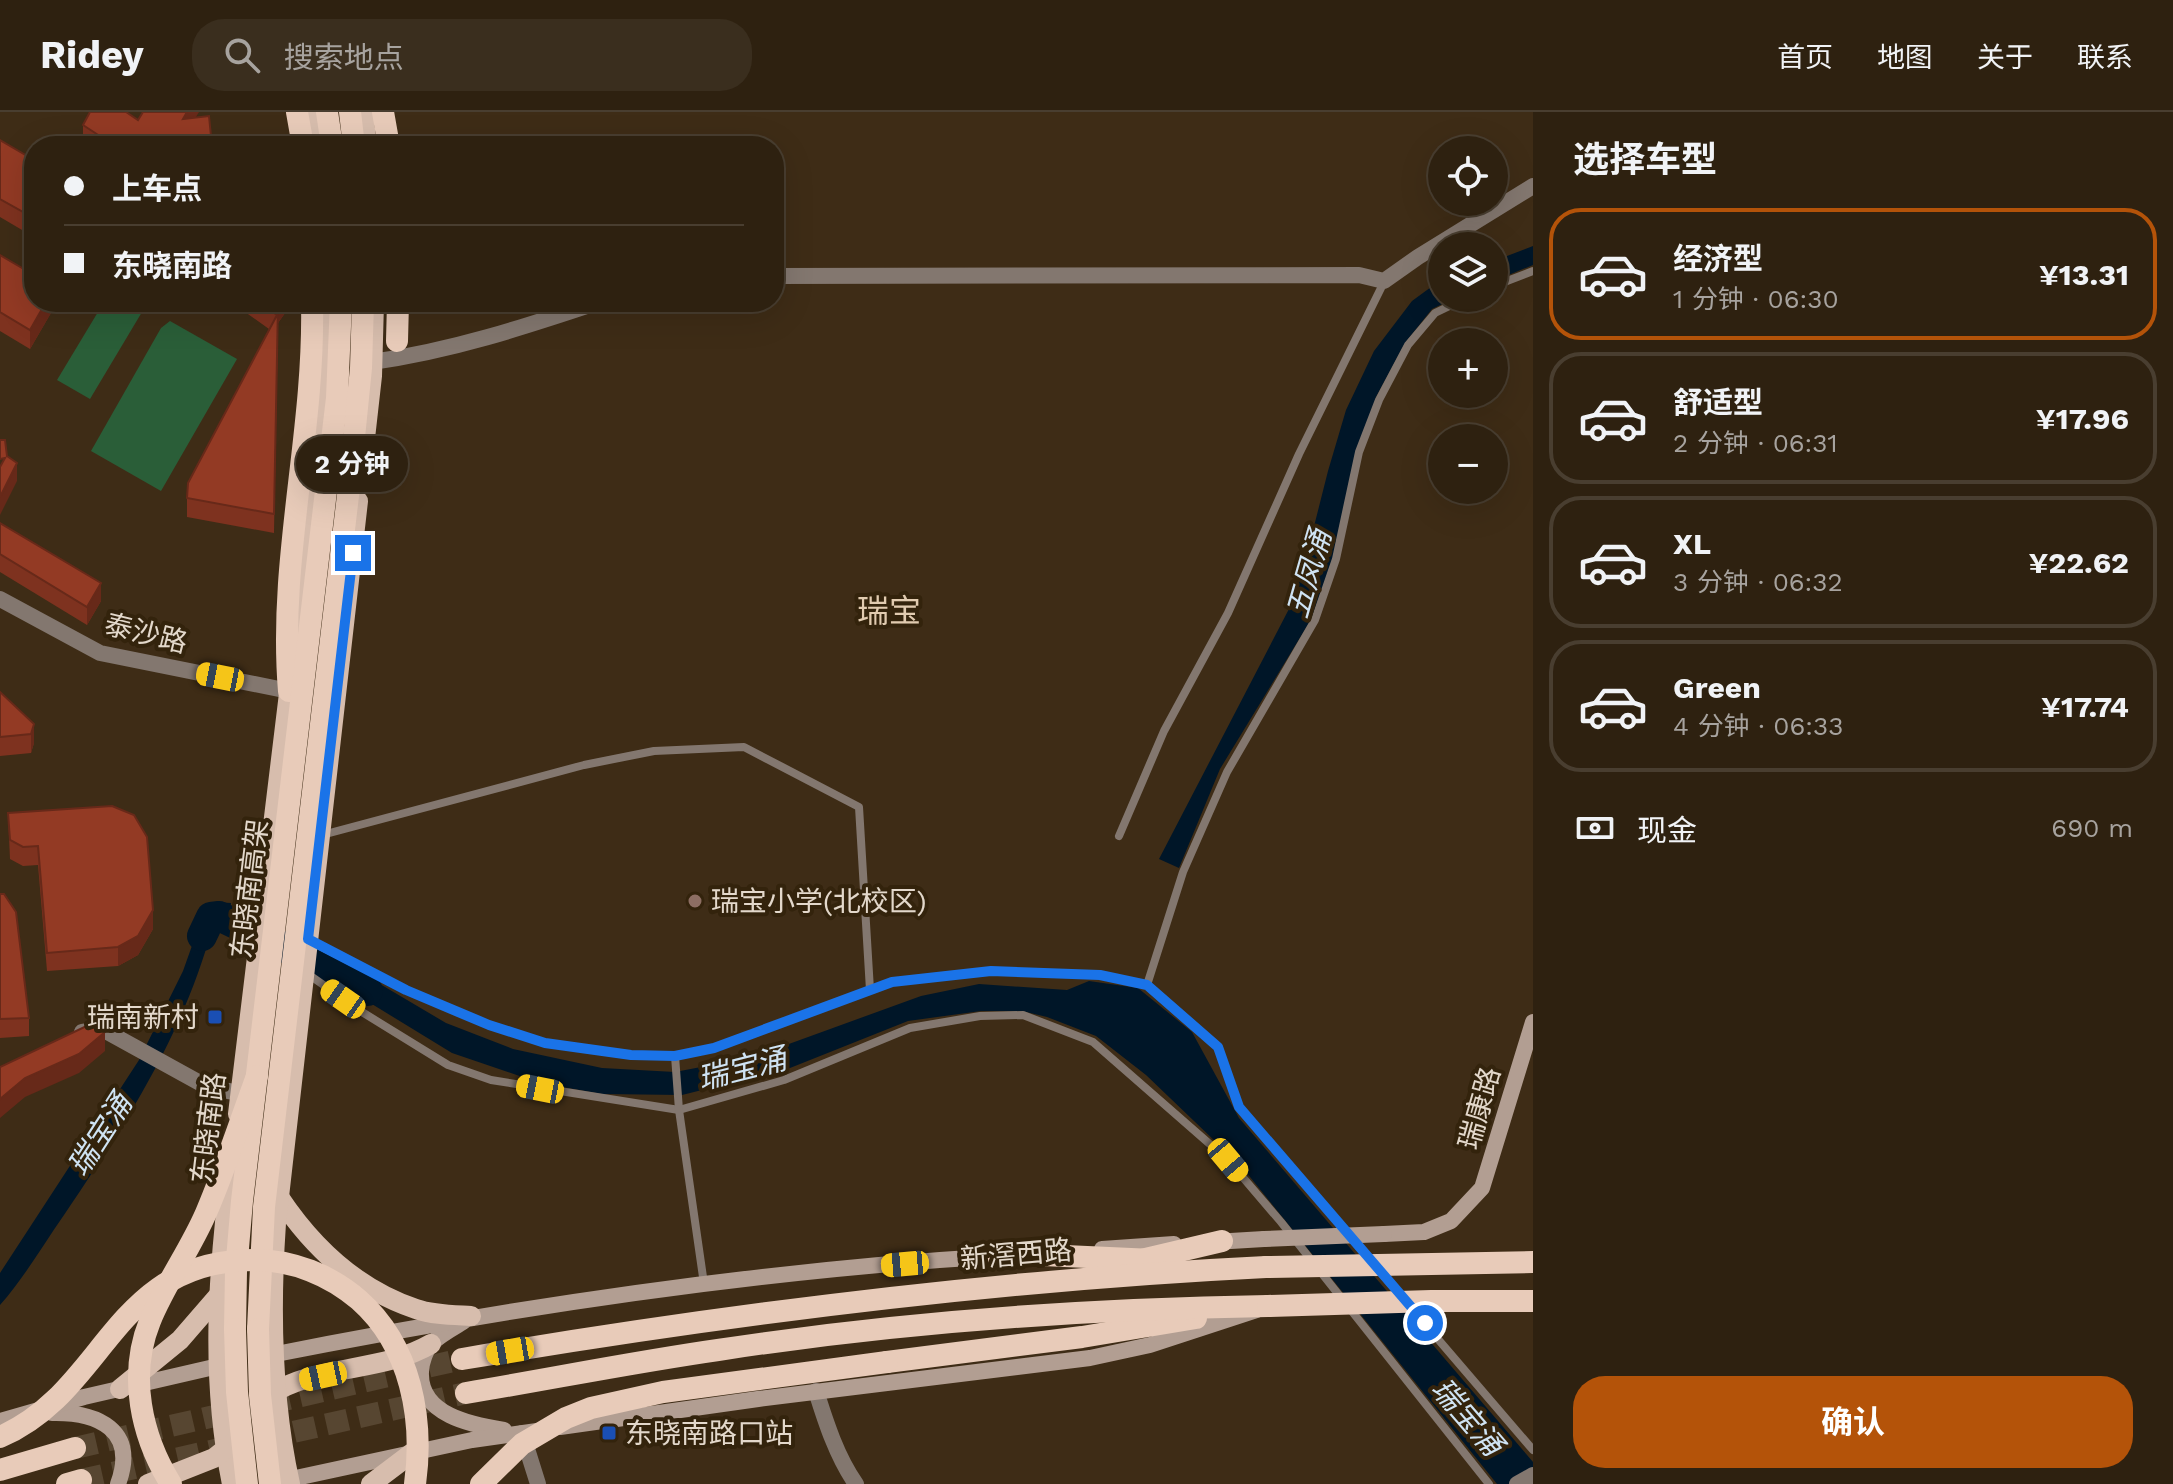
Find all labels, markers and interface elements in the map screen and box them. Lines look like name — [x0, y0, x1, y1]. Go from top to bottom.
search box — [192, 19, 752, 91]
text: Ridey — [40, 33, 144, 77]
icon: search — [220, 33, 264, 77]
text: 搜索地点 — [284, 40, 404, 75]
text: 首页 — [1777, 41, 1833, 74]
text: 地图 — [1877, 41, 1933, 74]
text: 关于 — [1977, 41, 2033, 74]
text: 联系 — [2077, 41, 2133, 74]
map controls — [1428, 136, 1508, 504]
button: locate — [1428, 136, 1508, 216]
text: 选择车型 — [1573, 139, 1717, 181]
text: 上车点 — [112, 171, 202, 206]
button: layers — [1428, 232, 1508, 312]
icon: car — [1577, 238, 1649, 310]
text: 经济型 — [1673, 241, 1763, 276]
text: 东晓南路 — [112, 248, 232, 283]
text: ¥13.31 — [2039, 257, 2129, 292]
text: 1 分钟 · 06:30 — [1673, 284, 1839, 314]
button: + — [1428, 328, 1508, 408]
icon: car — [1577, 382, 1649, 454]
text: 舒适型 — [1673, 385, 1763, 420]
text: ¥17.96 — [2036, 401, 2129, 436]
button: − — [1428, 424, 1508, 504]
text: 2 分钟 · 06:31 — [1673, 428, 1838, 458]
callout: 2 分钟 — [297, 437, 409, 493]
text: 2 分钟 — [315, 449, 389, 479]
water label: 五凤涌 — [1279, 523, 1339, 622]
icon: car — [1577, 526, 1649, 598]
text: XL — [1673, 526, 1711, 561]
route end — [335, 535, 371, 571]
text: ¥22.62 — [2028, 545, 2129, 580]
text: 3 分钟 · 06:32 — [1673, 567, 1843, 597]
district label: 瑞宝 — [857, 592, 921, 630]
street label: 泰沙路 — [101, 607, 191, 660]
car — [194, 661, 246, 693]
icon: car — [1577, 670, 1649, 742]
text: Green — [1673, 670, 1761, 705]
text: ¥17.74 — [2041, 689, 2129, 724]
text: 4 分钟 · 06:33 — [1673, 711, 1843, 741]
icon: cash — [1573, 806, 1617, 850]
text: 现金 — [1637, 813, 1697, 848]
text: 690 m — [2051, 813, 2133, 843]
street label: 东晓南高架 — [225, 818, 274, 961]
place label: 瑞宝小学(北校区) — [711, 885, 927, 918]
marker: 瑞宝小学(北校区) — [686, 892, 704, 910]
car — [316, 975, 370, 1023]
place label: 瑞南新村 — [87, 1001, 199, 1034]
marker: 瑞南新村 — [206, 1008, 224, 1026]
water label: 瑞宝涌 — [694, 1040, 793, 1096]
street label: 瑞康路 — [1452, 1063, 1507, 1153]
street label: 东晓南路 — [185, 1070, 232, 1186]
car — [514, 1073, 566, 1105]
water label: 瑞宝涌 — [60, 1085, 140, 1182]
car — [1203, 1134, 1253, 1186]
street label: 新滘西路 — [959, 1233, 1073, 1276]
car — [880, 1250, 930, 1278]
route start — [1407, 1305, 1443, 1341]
car — [484, 1335, 536, 1367]
car — [297, 1359, 349, 1393]
water label: 瑞宝涌 — [1425, 1371, 1512, 1464]
button: 确认 — [1573, 1376, 2133, 1468]
place label: 东晓南路口站 — [625, 1417, 793, 1450]
marker: 东晓南路口站 — [600, 1424, 618, 1442]

